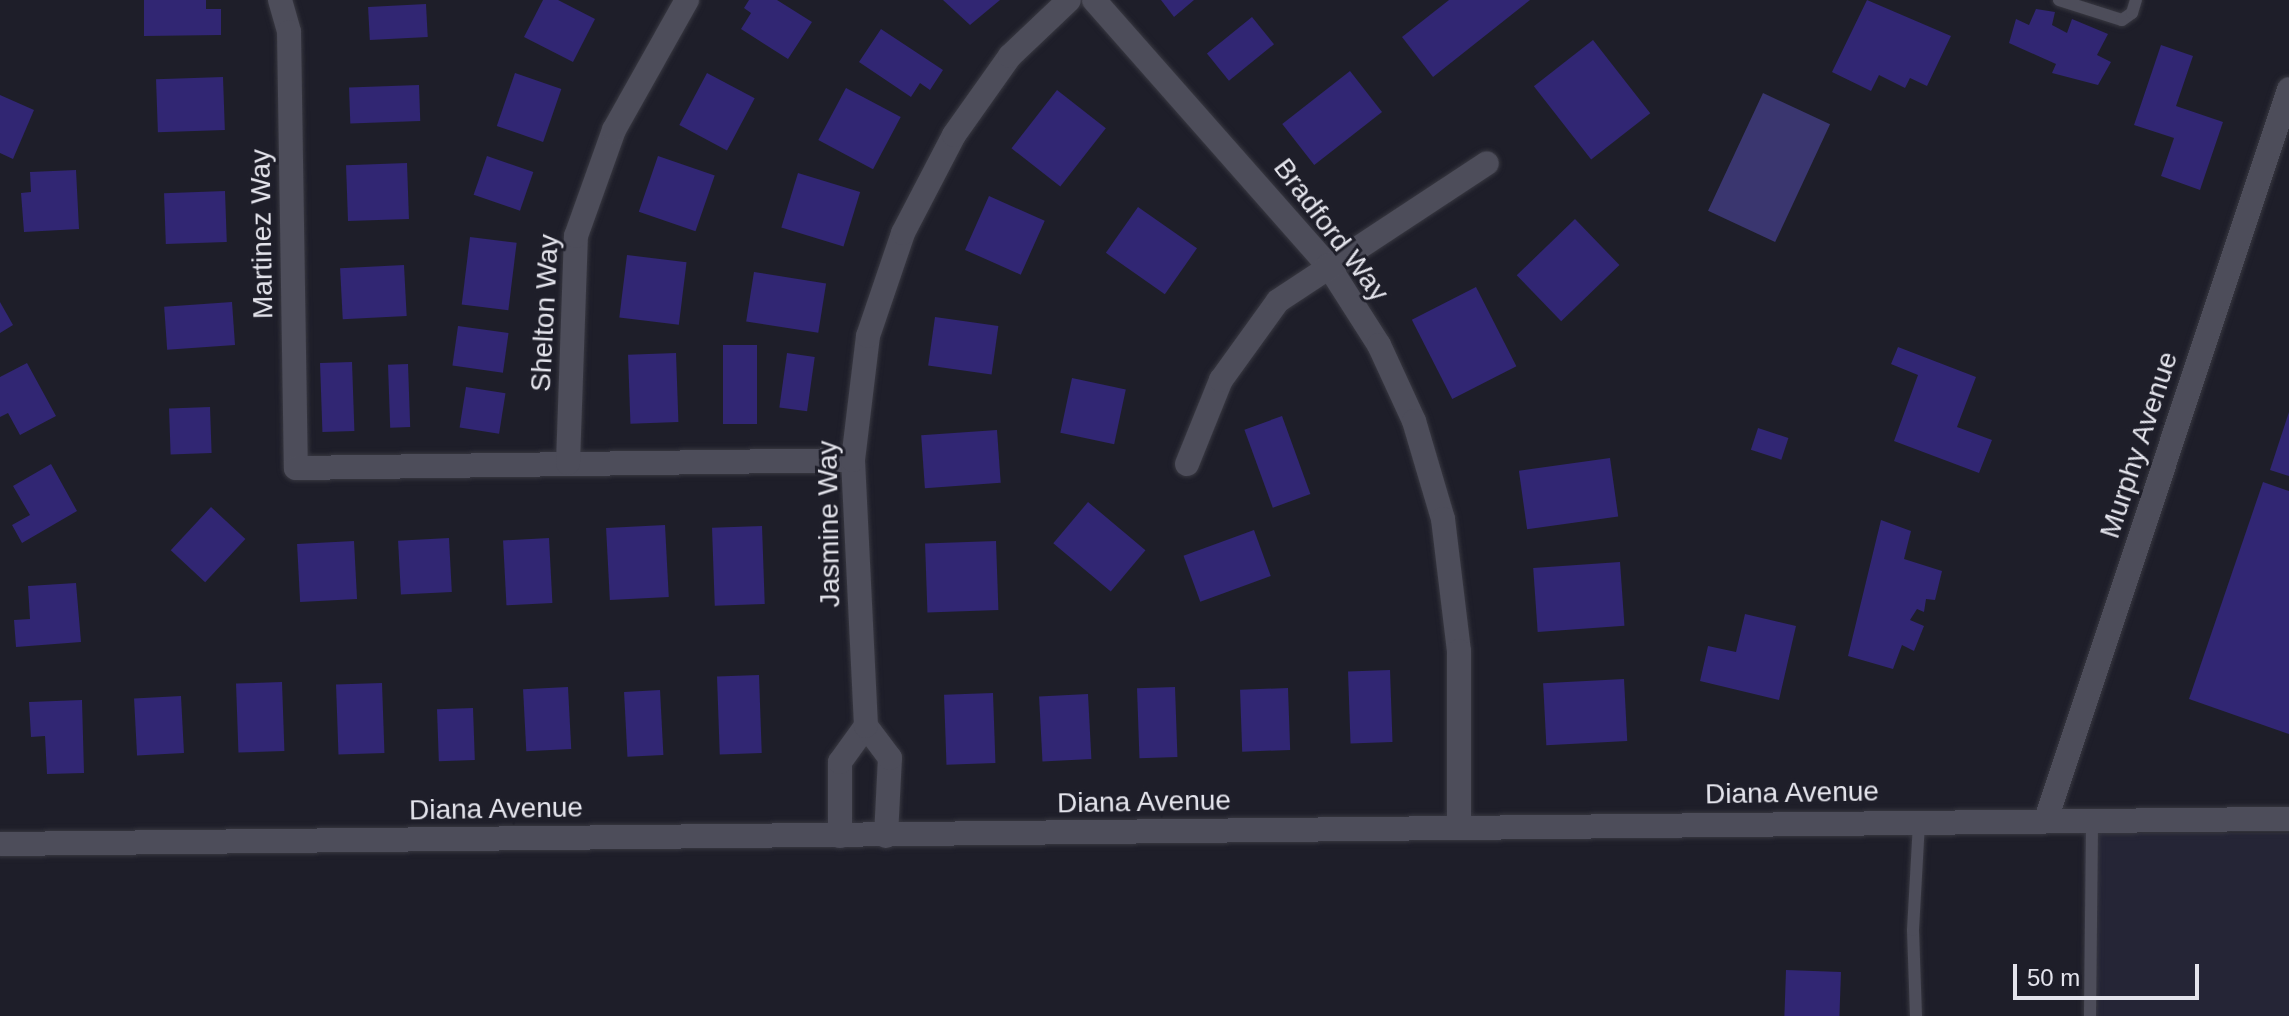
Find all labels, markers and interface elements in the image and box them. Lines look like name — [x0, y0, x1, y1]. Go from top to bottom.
street label: Martinez Way — [244, 149, 280, 319]
street label: Bradford Way — [1266, 152, 1396, 308]
street label: Shelton Way — [524, 233, 566, 393]
street label: Murphy Avenue — [2093, 347, 2185, 543]
street label: Jasmine Way — [811, 440, 847, 608]
street label: Diana Avenue — [1704, 775, 1880, 811]
street label: Diana Avenue — [1056, 784, 1232, 820]
street label: Diana Avenue — [408, 791, 584, 827]
scale bar — [2017, 948, 2203, 998]
text: 50 m — [2027, 964, 2080, 991]

